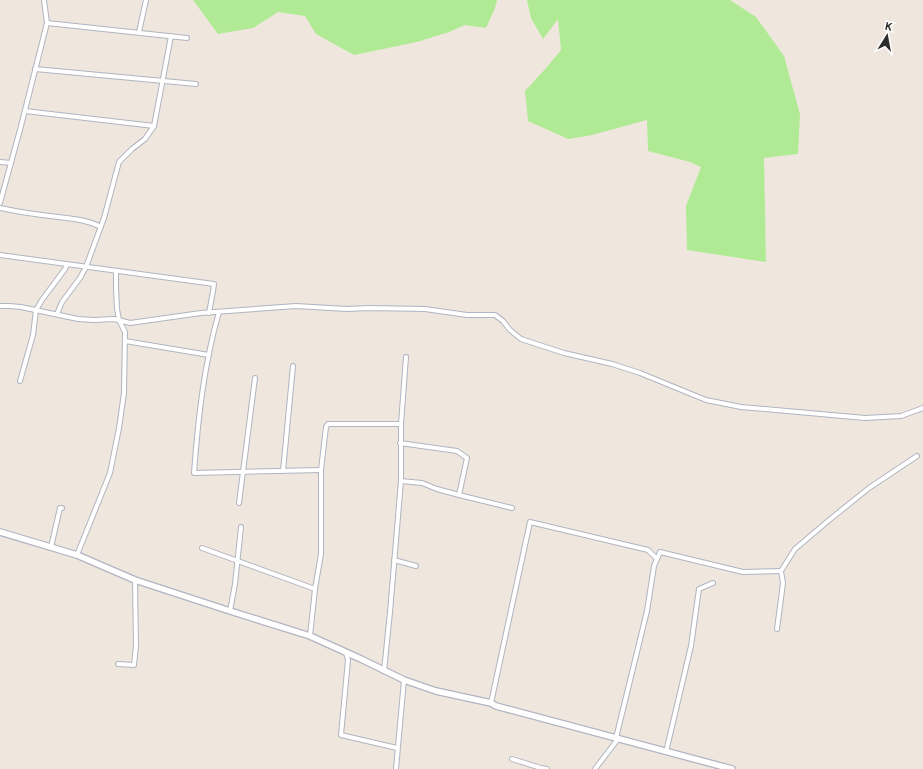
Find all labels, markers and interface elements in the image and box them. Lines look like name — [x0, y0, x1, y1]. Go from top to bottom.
north arrow — [867, 16, 907, 56]
text: K — [884, 19, 894, 34]

